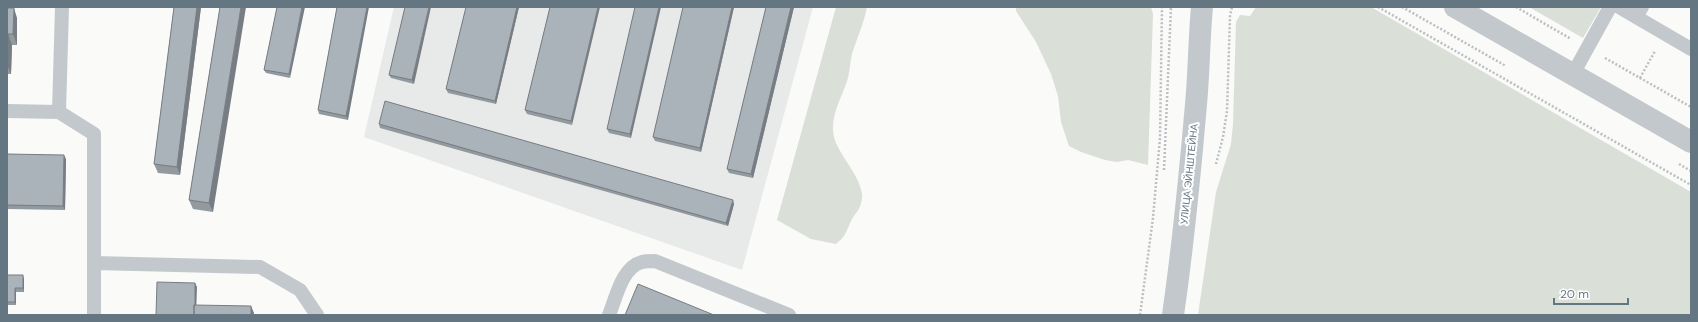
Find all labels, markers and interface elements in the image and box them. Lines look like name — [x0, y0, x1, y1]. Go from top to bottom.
street label: УЛИЦА ЭЙНШТЕЙНА — [1177, 123, 1201, 225]
scale bar — [1554, 280, 1628, 306]
text: 20 m — [1560, 286, 1589, 302]

